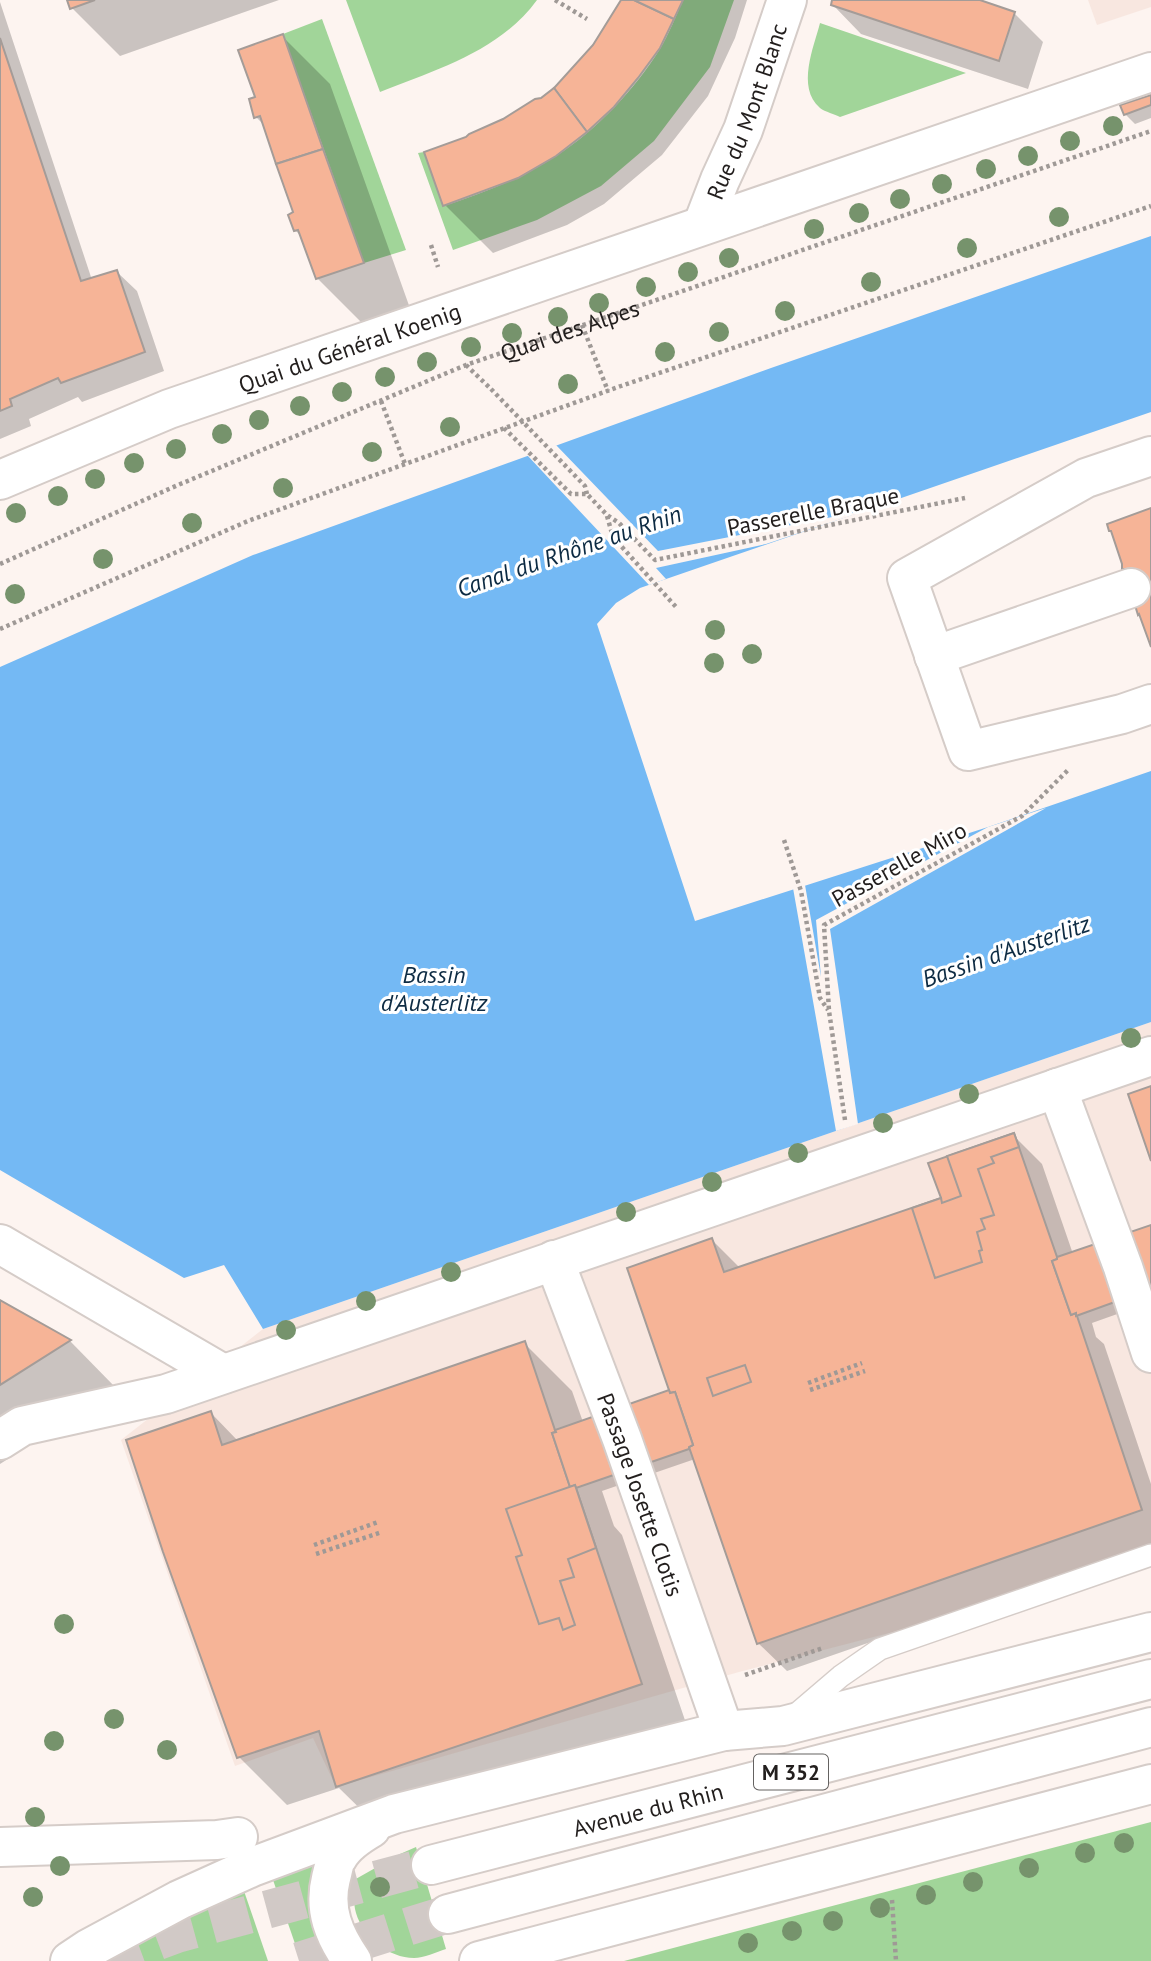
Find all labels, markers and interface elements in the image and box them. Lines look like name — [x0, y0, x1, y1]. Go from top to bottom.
street label: Rue du Mont Blanc — [700, 19, 793, 203]
street label: Quai des Alpes — [496, 293, 643, 367]
street label: Quai du Général Koenig — [234, 296, 464, 399]
street label: Passerelle Braque — [725, 480, 901, 542]
water label: Canal du Rhône au Rhin — [453, 498, 685, 604]
street label: Passerelle Miro — [826, 815, 972, 913]
water label: Bassin d'Austerlitz — [918, 908, 1095, 994]
water label: Bassin d'Austerlitz — [381, 959, 488, 1018]
street label: Passage Josette Clotis — [591, 1389, 690, 1600]
road number: M 352 — [754, 1754, 828, 1790]
street label: Avenue du Rhin — [570, 1776, 726, 1842]

